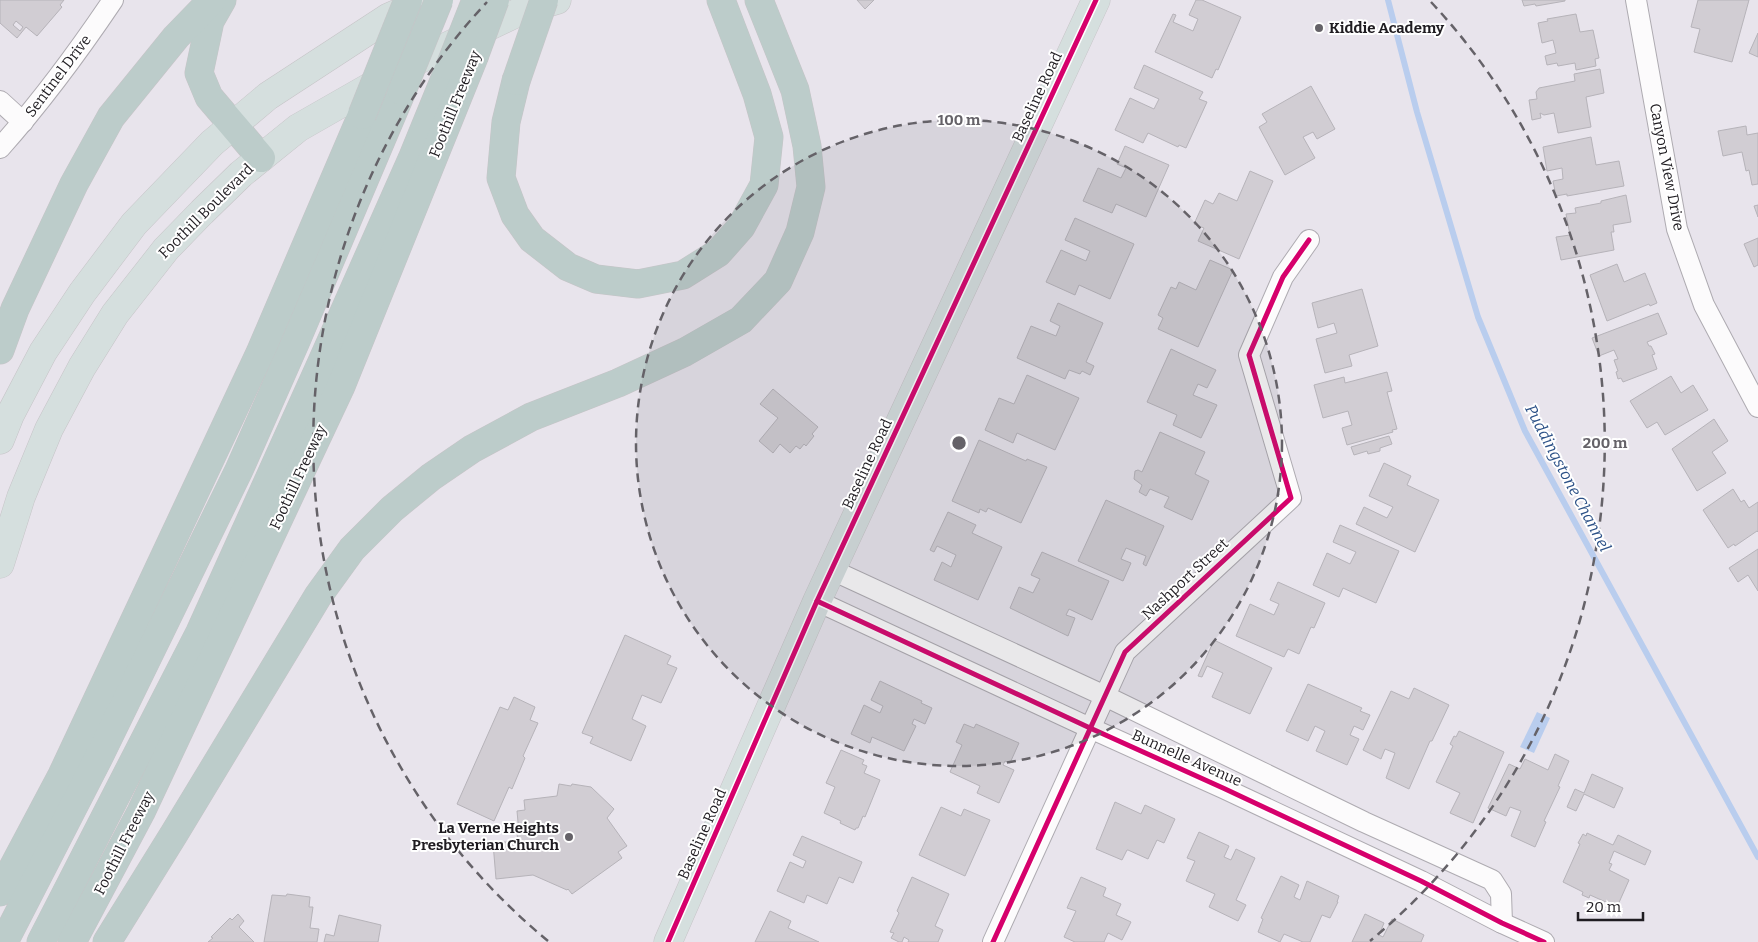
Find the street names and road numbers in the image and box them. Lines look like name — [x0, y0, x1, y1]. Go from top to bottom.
street label: Sentinel Drive — [21, 31, 95, 121]
street label: Foothill Freeway — [425, 48, 485, 160]
street label: Baseline Road — [1008, 49, 1066, 145]
street label: Canyon View Drive — [1646, 102, 1688, 232]
street label: Foothill Boulevard — [155, 160, 257, 262]
street label: Baseline Road — [838, 416, 896, 512]
street label: Foothill Freeway — [266, 422, 330, 532]
street label: Nashport Street — [1138, 534, 1232, 624]
street label: Bunnelle Avenue — [1129, 726, 1245, 790]
street label: Baseline Road — [674, 786, 730, 882]
street label: Foothill Freeway — [90, 788, 158, 898]

